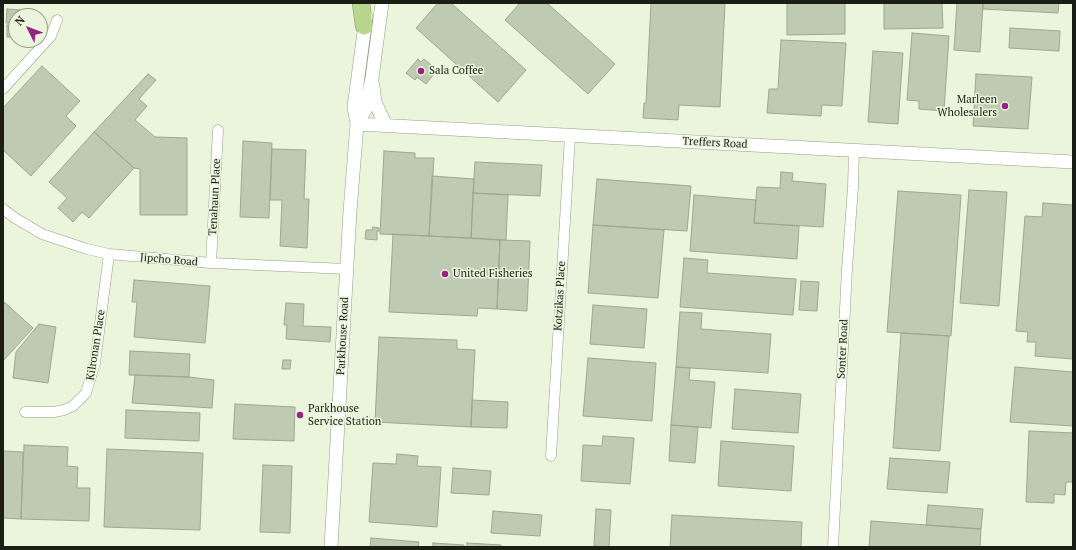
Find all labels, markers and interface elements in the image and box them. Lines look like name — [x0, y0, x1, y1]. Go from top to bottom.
north arrow — [8, 8, 48, 48]
text: N — [12, 13, 28, 28]
place label: Sala Coffee — [429, 64, 483, 78]
marker: Sala Coffee — [416, 66, 426, 76]
place label: Marleen Wholesalers — [937, 93, 997, 119]
marker: Marleen Wholesalers — [1000, 101, 1010, 111]
street label: Treffers Road — [682, 135, 748, 151]
street label: Tenahaun Place — [206, 158, 224, 236]
street label: Jipcho Road — [139, 251, 199, 269]
street label: Kotzikas Place — [552, 261, 568, 331]
place label: United Fisheries — [453, 267, 533, 281]
marker: United Fisheries — [440, 269, 450, 279]
street label: Parkhouse Road — [334, 297, 352, 375]
street label: Kilronan Place — [84, 309, 108, 381]
street label: Sonter Road — [835, 319, 851, 379]
place label: Parkhouse Service Station — [308, 402, 381, 428]
marker: Parkhouse Service Station — [295, 410, 305, 420]

